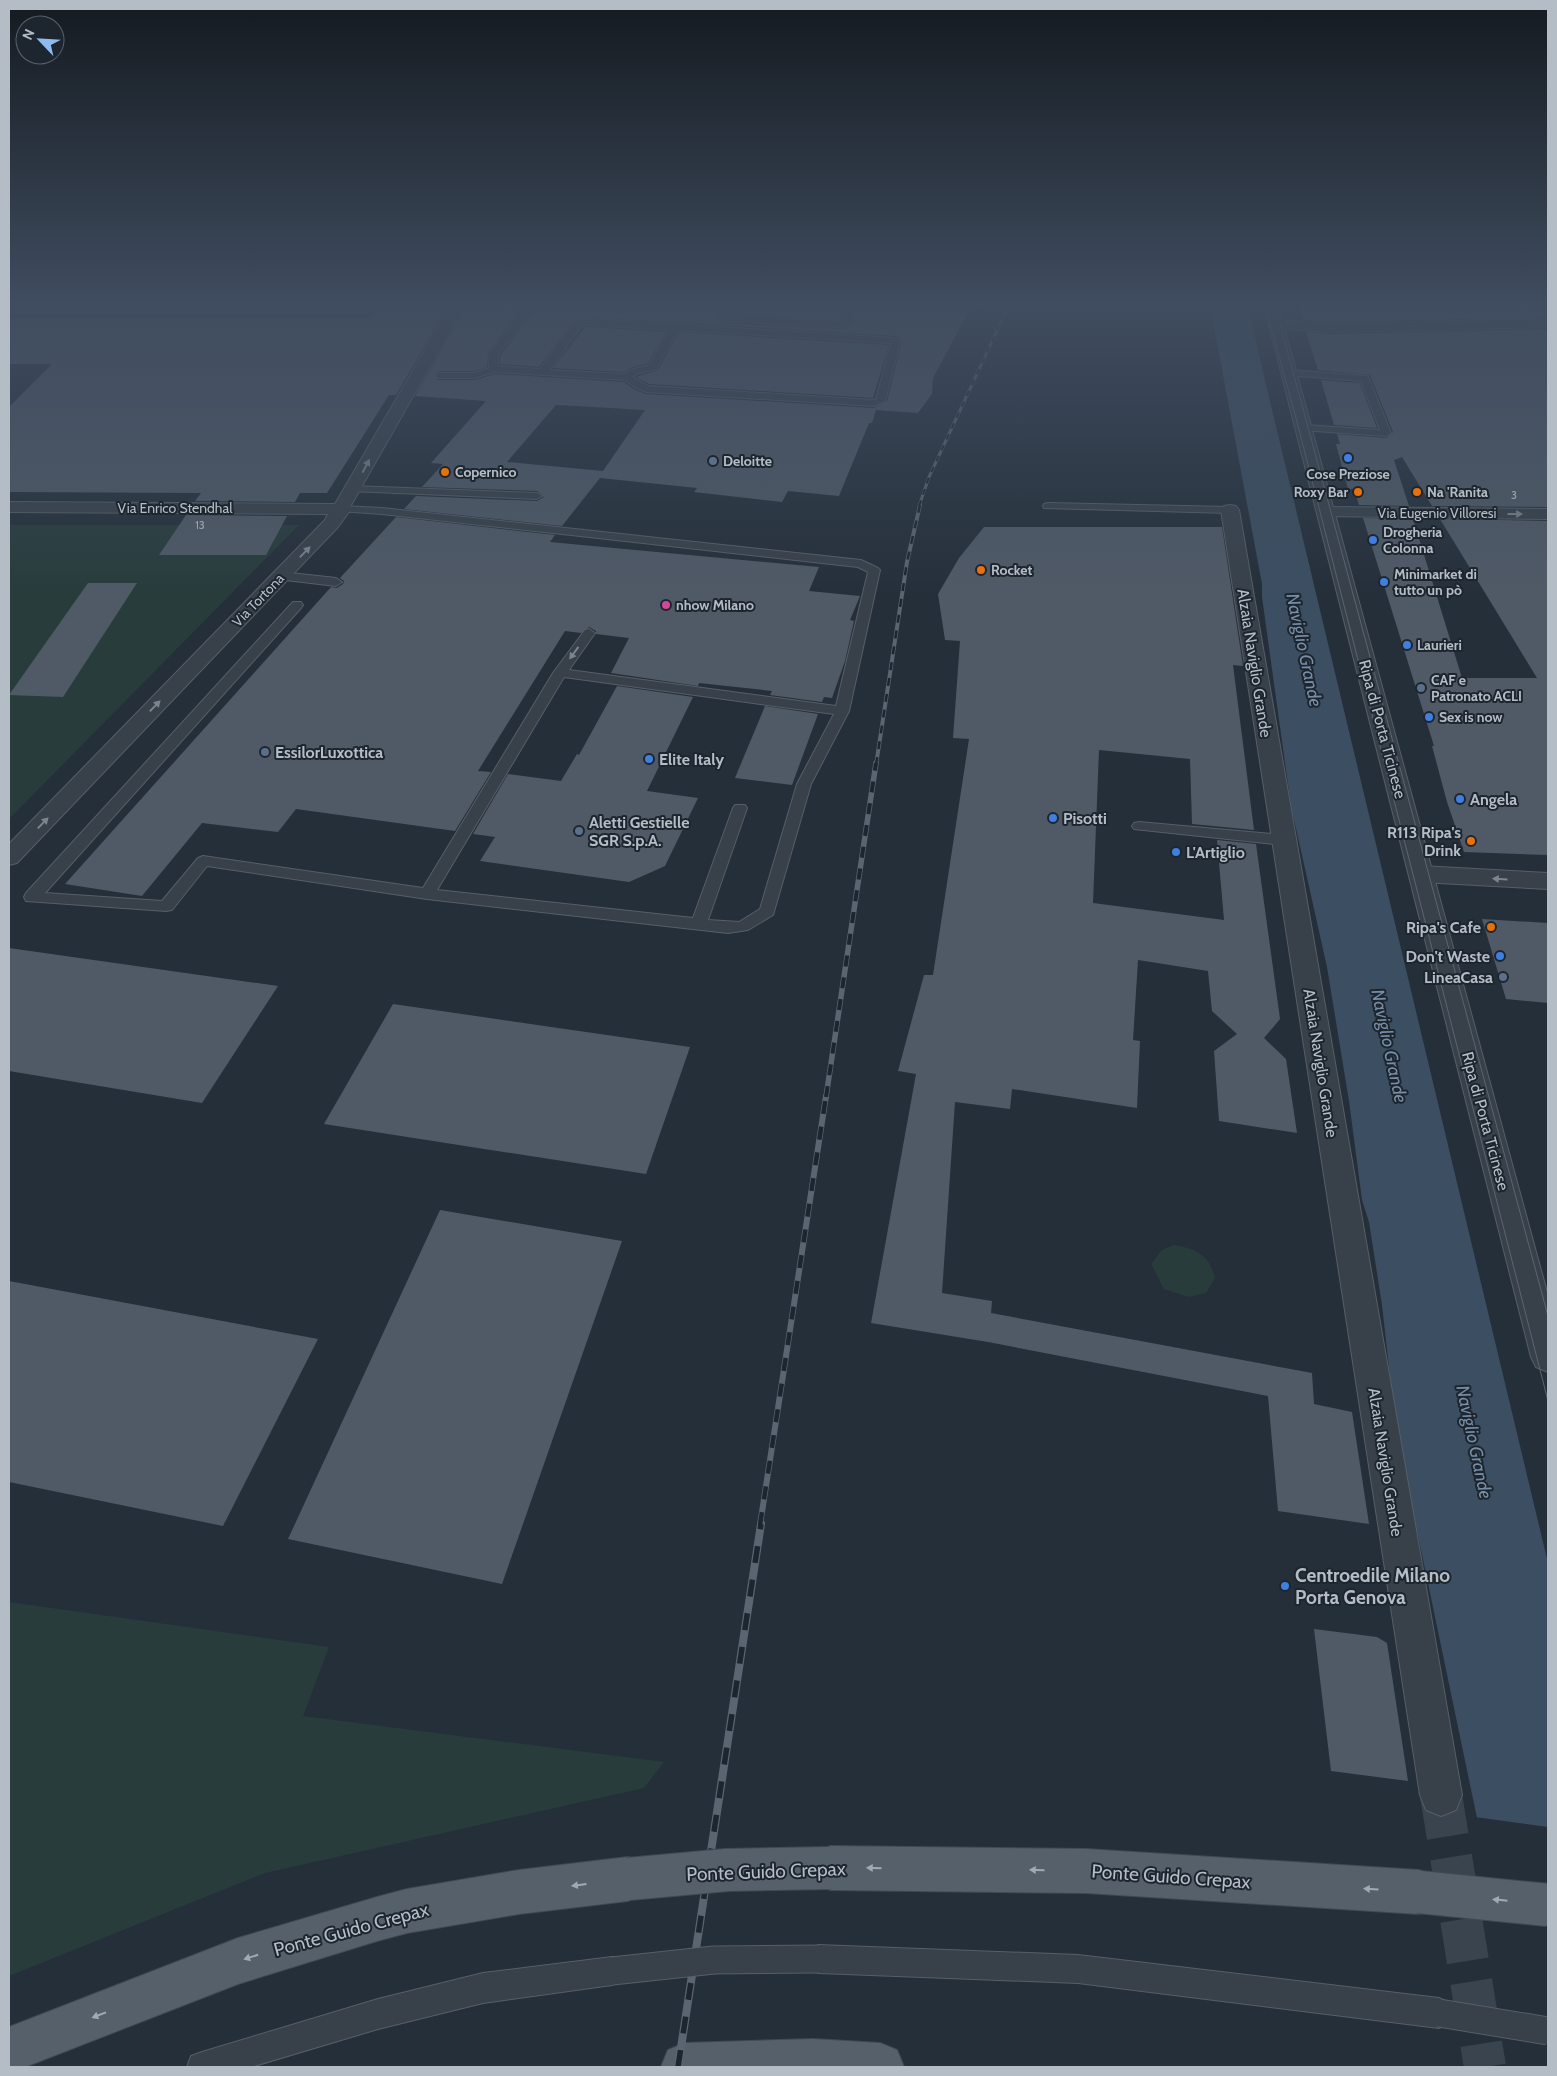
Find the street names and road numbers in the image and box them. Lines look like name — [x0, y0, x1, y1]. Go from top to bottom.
street label: Via Enrico Stendhal — [118, 499, 233, 517]
street label: Via Eugenio Villoresi — [1377, 504, 1497, 522]
street label: Via Tortona — [228, 569, 288, 630]
street label: Alzaia Naviglio Grande — [1233, 588, 1276, 739]
street label: Ripa di Porta Ticinese — [1355, 658, 1410, 801]
street label: Alzaia Naviglio Grande — [1299, 988, 1342, 1139]
street label: Ripa di Porta Ticinese — [1458, 1050, 1513, 1193]
street label: Alzaia Naviglio Grande — [1364, 1387, 1407, 1538]
street label: Ponte Guido Crepax — [686, 1857, 846, 1886]
street label: Ponte Guido Crepax — [1091, 1859, 1251, 1894]
street label: Ponte Guido Crepax — [271, 1898, 431, 1961]

